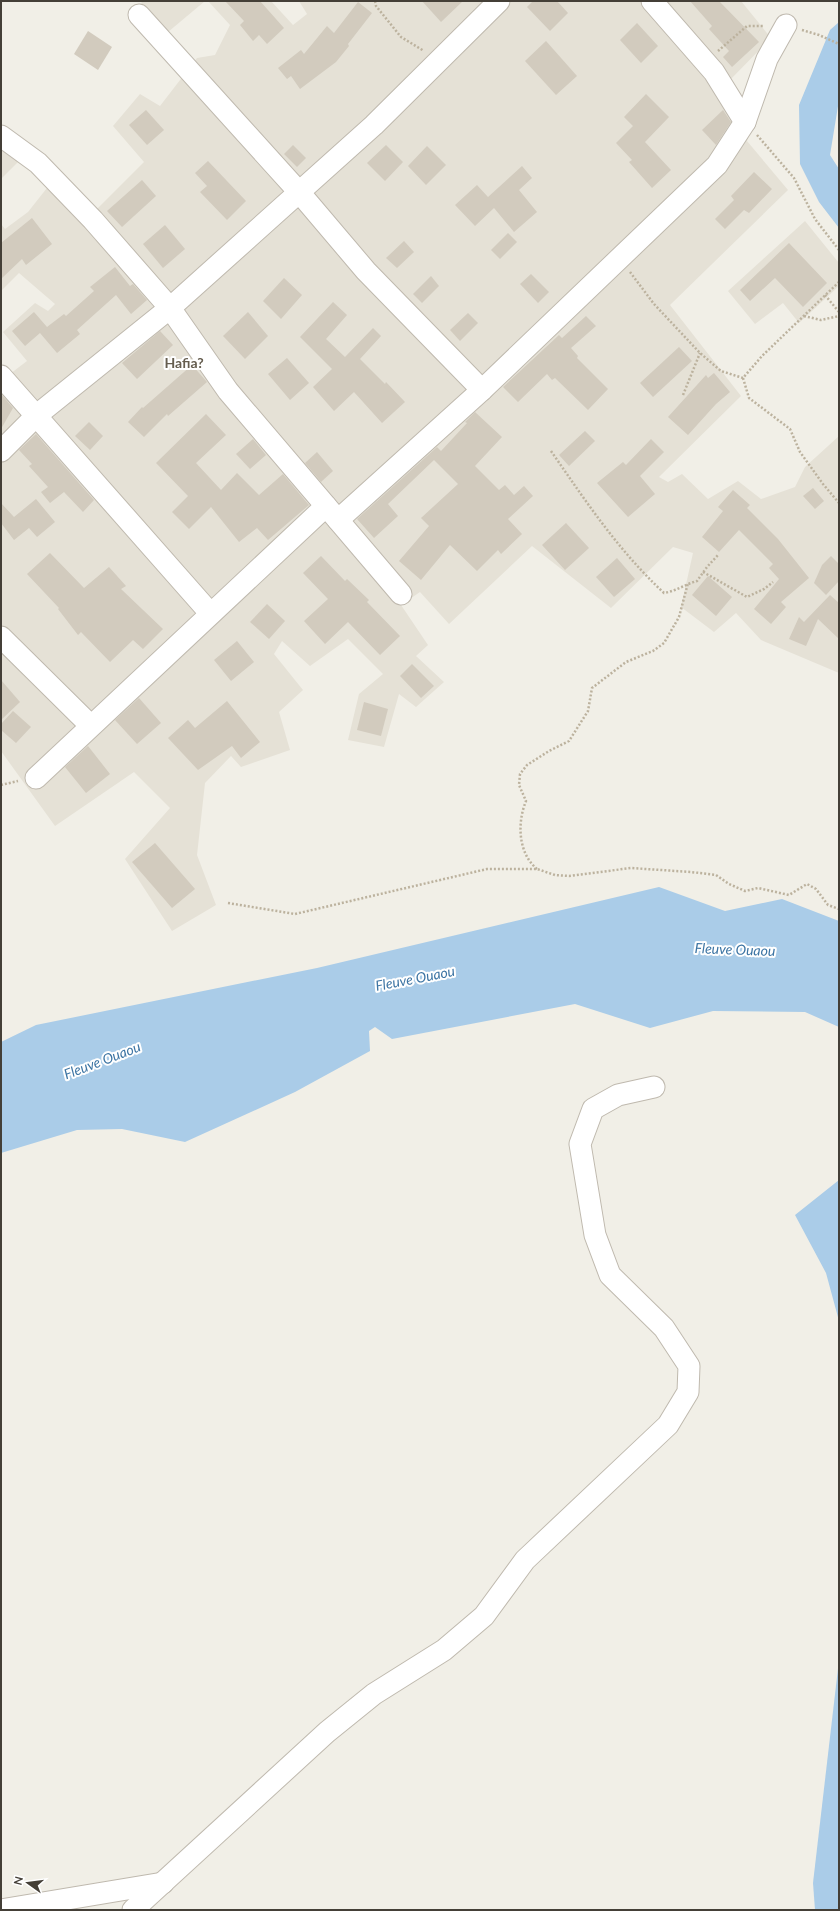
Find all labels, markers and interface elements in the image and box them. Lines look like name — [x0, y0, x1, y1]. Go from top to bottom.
district label: Hafia? — [164, 354, 204, 371]
water label: Fleuve Ouaou — [694, 939, 776, 959]
water label: Fleuve Ouaou — [374, 962, 456, 994]
water label: Fleuve Ouaou — [61, 1038, 143, 1082]
north arrow — [8, 1863, 48, 1903]
text: N — [10, 1875, 25, 1886]

